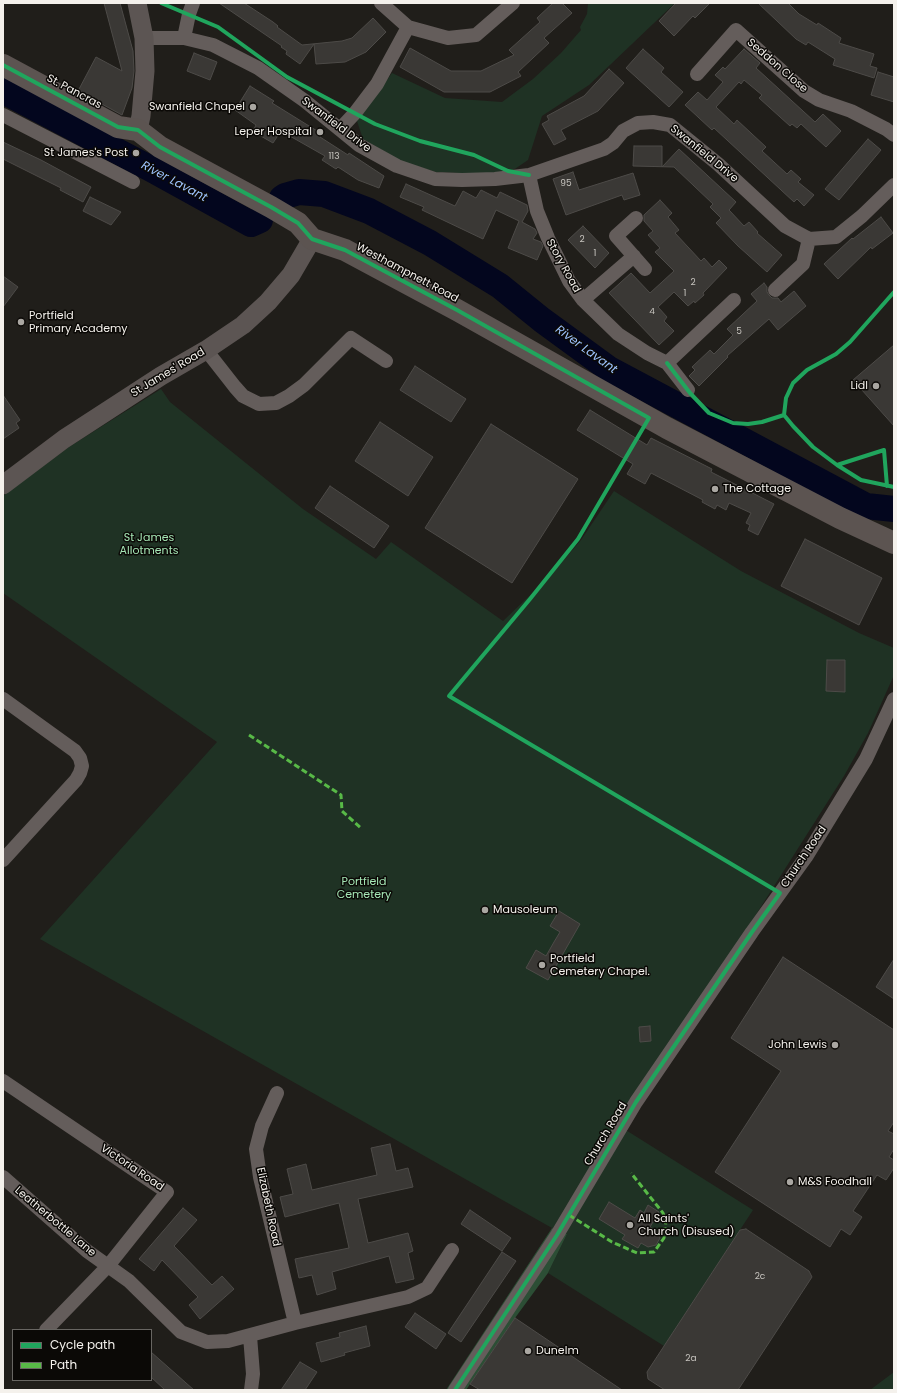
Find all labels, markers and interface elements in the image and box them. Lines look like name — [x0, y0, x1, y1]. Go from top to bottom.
street label: Seddon Close — [744, 36, 810, 96]
street label: St. Pancras — [44, 72, 104, 112]
street label: Swanfield Drive — [299, 95, 373, 155]
place label: Swanfield Chapel — [149, 100, 245, 114]
marker: Swanfield Chapel — [248, 102, 258, 112]
street label: Swanfield Drive — [667, 123, 741, 185]
place label: Leper Hospital — [234, 125, 312, 139]
marker: Leper Hospital — [315, 127, 325, 137]
place label: St James's Post — [44, 146, 128, 160]
marker: St James's Post — [131, 148, 141, 158]
house number: 113 — [328, 152, 340, 162]
water label: River Lavant — [139, 159, 209, 205]
house number: 95 — [560, 179, 572, 189]
house number: 2 — [579, 235, 585, 245]
street label: Story Road — [543, 237, 583, 295]
street label: Westhampnett Road — [354, 240, 460, 306]
house number: 1 — [594, 249, 596, 259]
house number: 2 — [690, 278, 696, 288]
house number: 1 — [684, 289, 686, 299]
house number: 4 — [649, 307, 655, 317]
place label: Portfield Primary Academy — [29, 309, 127, 335]
marker: Portfield Primary Academy — [16, 317, 26, 327]
water label: River Lavant — [552, 323, 620, 377]
house number: 5 — [736, 327, 742, 337]
street label: St James' Road — [129, 346, 207, 400]
place label: Lidl — [850, 379, 868, 393]
marker: Lidl — [871, 381, 881, 391]
place label: The Cottage — [723, 482, 791, 496]
marker: The Cottage — [710, 484, 720, 494]
park label: St James Allotments — [120, 531, 178, 557]
street label: Church Road — [778, 823, 830, 891]
park label: Portfield Cemetery — [337, 875, 391, 901]
place label: Mausoleum — [493, 903, 558, 917]
marker: Mausoleum — [480, 905, 490, 915]
place label: Portfield Cemetery Chapel. — [550, 952, 650, 978]
marker: Portfield Cemetery Chapel. — [537, 960, 547, 970]
place label: John Lewis — [768, 1038, 827, 1052]
marker: John Lewis — [830, 1040, 840, 1050]
street label: Church Road — [582, 1100, 630, 1168]
street label: Victoria Road — [98, 1142, 166, 1194]
street label: Elizabeth Road — [253, 1166, 283, 1248]
place label: M&S Foodhall — [798, 1175, 872, 1189]
marker: M&S Foodhall — [785, 1177, 795, 1187]
street label: Leatherbottle Lane — [12, 1184, 98, 1260]
place label: All Saints' Church (Disused) — [638, 1212, 735, 1238]
marker: All Saints' Church (Disused) — [625, 1220, 635, 1230]
house number: 2c — [755, 1272, 765, 1282]
legend — [12, 1329, 152, 1381]
text: Cycle path — [50, 1336, 115, 1353]
place label: Dunelm — [536, 1344, 579, 1358]
marker: Dunelm — [523, 1346, 533, 1356]
house number: 2a — [685, 1354, 697, 1364]
text: Path — [50, 1356, 77, 1373]

